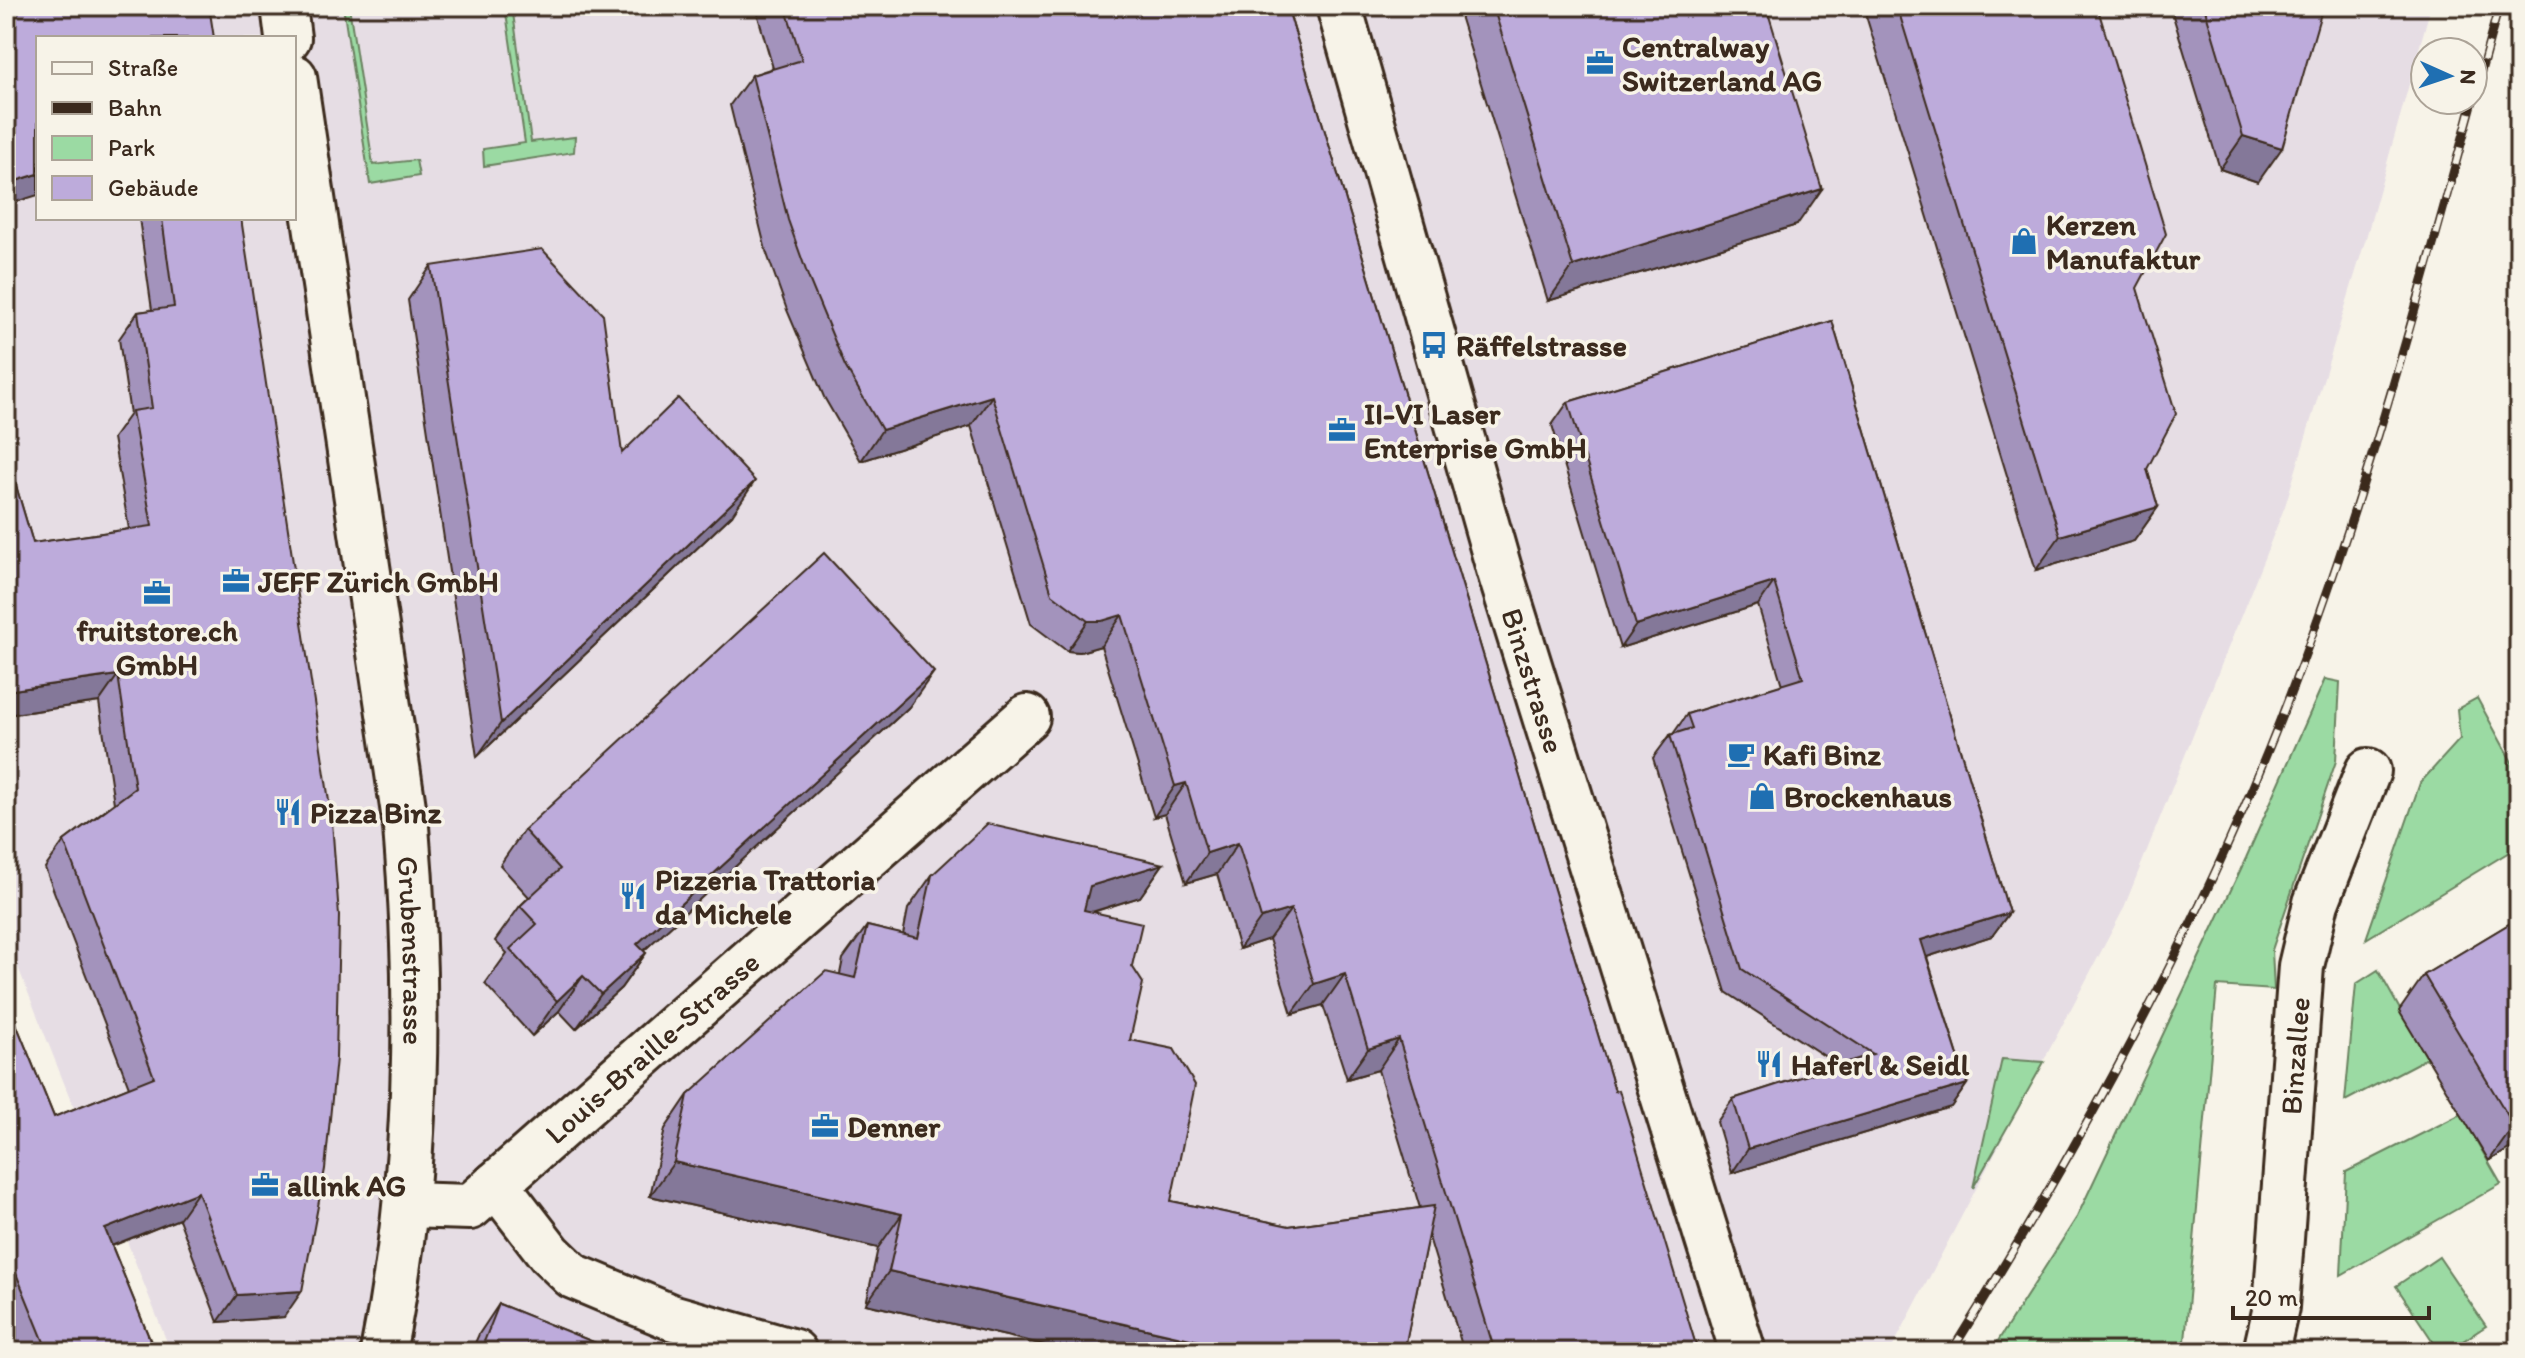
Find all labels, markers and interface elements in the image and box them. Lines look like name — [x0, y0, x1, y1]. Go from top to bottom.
place label: Centralway Switzerland AG — [1622, 28, 1822, 99]
legend — [36, 36, 296, 220]
north arrow — [2409, 36, 2489, 116]
office icon: Centralway Switzerland AG — [1585, 48, 1615, 78]
text: Straße — [108, 53, 178, 82]
text: N — [2455, 69, 2482, 85]
text: Bahn — [108, 93, 162, 122]
text: Park — [108, 133, 155, 162]
text: Gebäude — [108, 173, 199, 202]
place label: Kerzen Manufaktur — [2046, 206, 2201, 277]
shop icon: Kerzen Manufaktur — [2009, 226, 2039, 256]
place label: Räffelstrasse — [1456, 327, 1627, 364]
bus stop icon: Räffelstrasse — [1419, 330, 1449, 360]
place label: II-VI Laser Enterprise GmbH — [1364, 395, 1587, 466]
office icon: II-VI Laser Enterprise GmbH — [1327, 415, 1357, 445]
place label: JEFF Zürich GmbH — [257, 563, 499, 600]
office icon: JEFF Zürich GmbH — [221, 566, 251, 596]
office icon: fruitstore.ch GmbH — [142, 578, 172, 608]
street label: Binzstrasse — [1494, 603, 1574, 757]
place label: fruitstore.ch GmbH — [76, 612, 238, 683]
place label: Kafi Binz — [1763, 736, 1881, 773]
cafe icon: Kafi Binz — [1726, 739, 1756, 769]
place label: Brockenhaus — [1784, 778, 1952, 815]
shop icon: Brockenhaus — [1747, 781, 1777, 811]
place label: Pizza Binz — [310, 794, 442, 831]
restaurant icon: Pizza Binz — [273, 797, 303, 827]
street label: Grubenstrasse — [390, 855, 433, 1045]
place label: Pizzeria Trattoria da Michele — [655, 861, 875, 932]
restaurant icon: Pizzeria Trattoria da Michele — [618, 881, 648, 911]
street label: Louis-Braille-Strasse — [537, 943, 767, 1151]
street label: Binzallee — [2272, 995, 2317, 1116]
place label: Haferl & Seidl — [1791, 1046, 1970, 1083]
restaurant icon: Haferl & Seidl — [1754, 1049, 1784, 1079]
place label: Denner — [847, 1108, 941, 1145]
office icon: Denner — [810, 1111, 840, 1141]
place label: allink AG — [287, 1167, 406, 1204]
office icon: allink AG — [250, 1170, 280, 1200]
scale bar — [2233, 1270, 2429, 1320]
text: 20 m — [2245, 1283, 2298, 1312]

